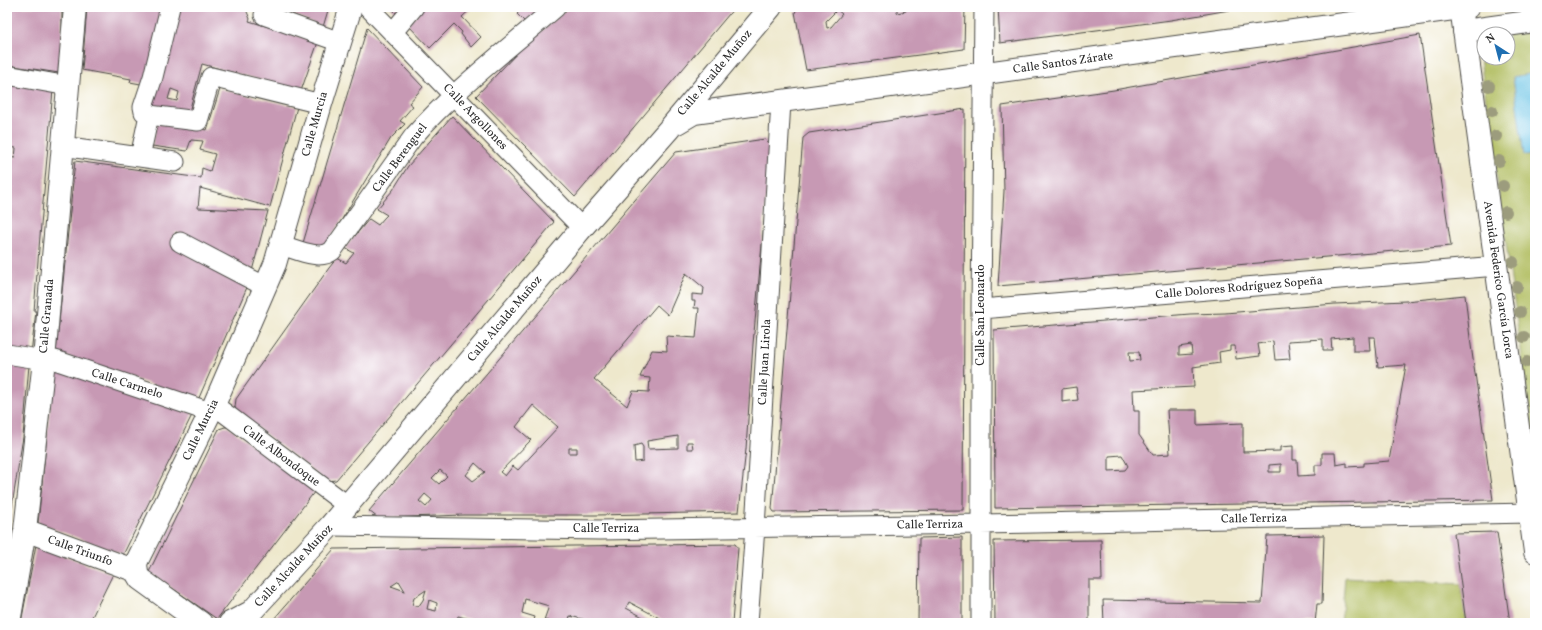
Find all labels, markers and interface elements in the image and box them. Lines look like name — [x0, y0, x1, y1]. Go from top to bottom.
street label: Calle Alcalde Muñoz — [674, 26, 756, 120]
north arrow — [1476, 26, 1516, 66]
text: N — [1483, 31, 1499, 48]
street label: Calle Santos Zárate — [1012, 48, 1114, 78]
street label: Calle Argollones — [439, 80, 511, 154]
street label: Calle Murcia — [298, 90, 332, 158]
street label: Calle Berenguel — [369, 120, 431, 196]
street label: Avenida Federico García Lorca — [1479, 200, 1517, 360]
street label: Calle San Leonardo — [973, 264, 989, 366]
street label: Calle Alcalde Muñoz — [464, 272, 546, 366]
street label: Calle Dolores Rodríguez Sopeña — [1155, 273, 1323, 303]
street label: Calle Granada — [36, 278, 58, 354]
street label: Calle Juan Lirola — [755, 318, 775, 406]
street label: Calle Carmelo — [89, 365, 165, 403]
street label: Calle Murcia — [179, 396, 223, 464]
street label: Calle Albondoque — [239, 422, 323, 491]
street label: Calle Terriza — [1221, 510, 1287, 528]
street label: Calle Terriza — [897, 516, 963, 534]
street label: Calle Alcalde Muñoz — [251, 521, 337, 611]
street label: Calle Terriza — [573, 521, 639, 537]
street label: Calle Triunfo — [45, 532, 115, 570]

